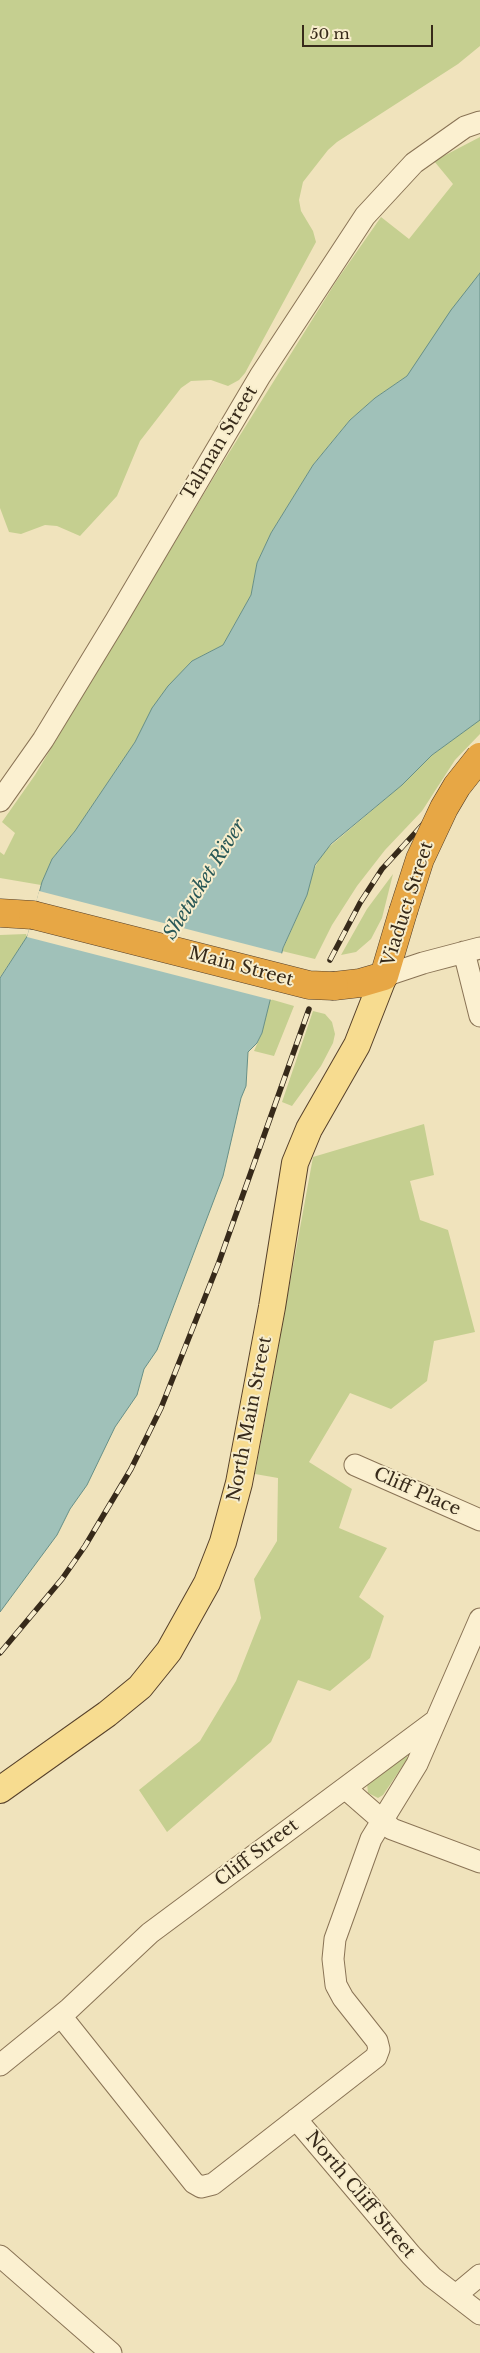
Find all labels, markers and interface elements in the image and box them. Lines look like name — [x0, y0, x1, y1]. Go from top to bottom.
scale bar — [305, 15, 436, 47]
text: 50 m — [310, 24, 350, 43]
street label: Talman Street — [177, 382, 263, 504]
water label: Shetucket River — [159, 816, 251, 944]
street label: Viaduct Street — [378, 839, 438, 969]
street label: Main Street — [186, 943, 296, 991]
street label: North Main Street — [223, 1335, 277, 1503]
street label: Cliff Place — [370, 1463, 464, 1521]
street label: Cliff Street — [211, 1815, 303, 1891]
street label: North Cliff Street — [301, 2127, 419, 2263]

